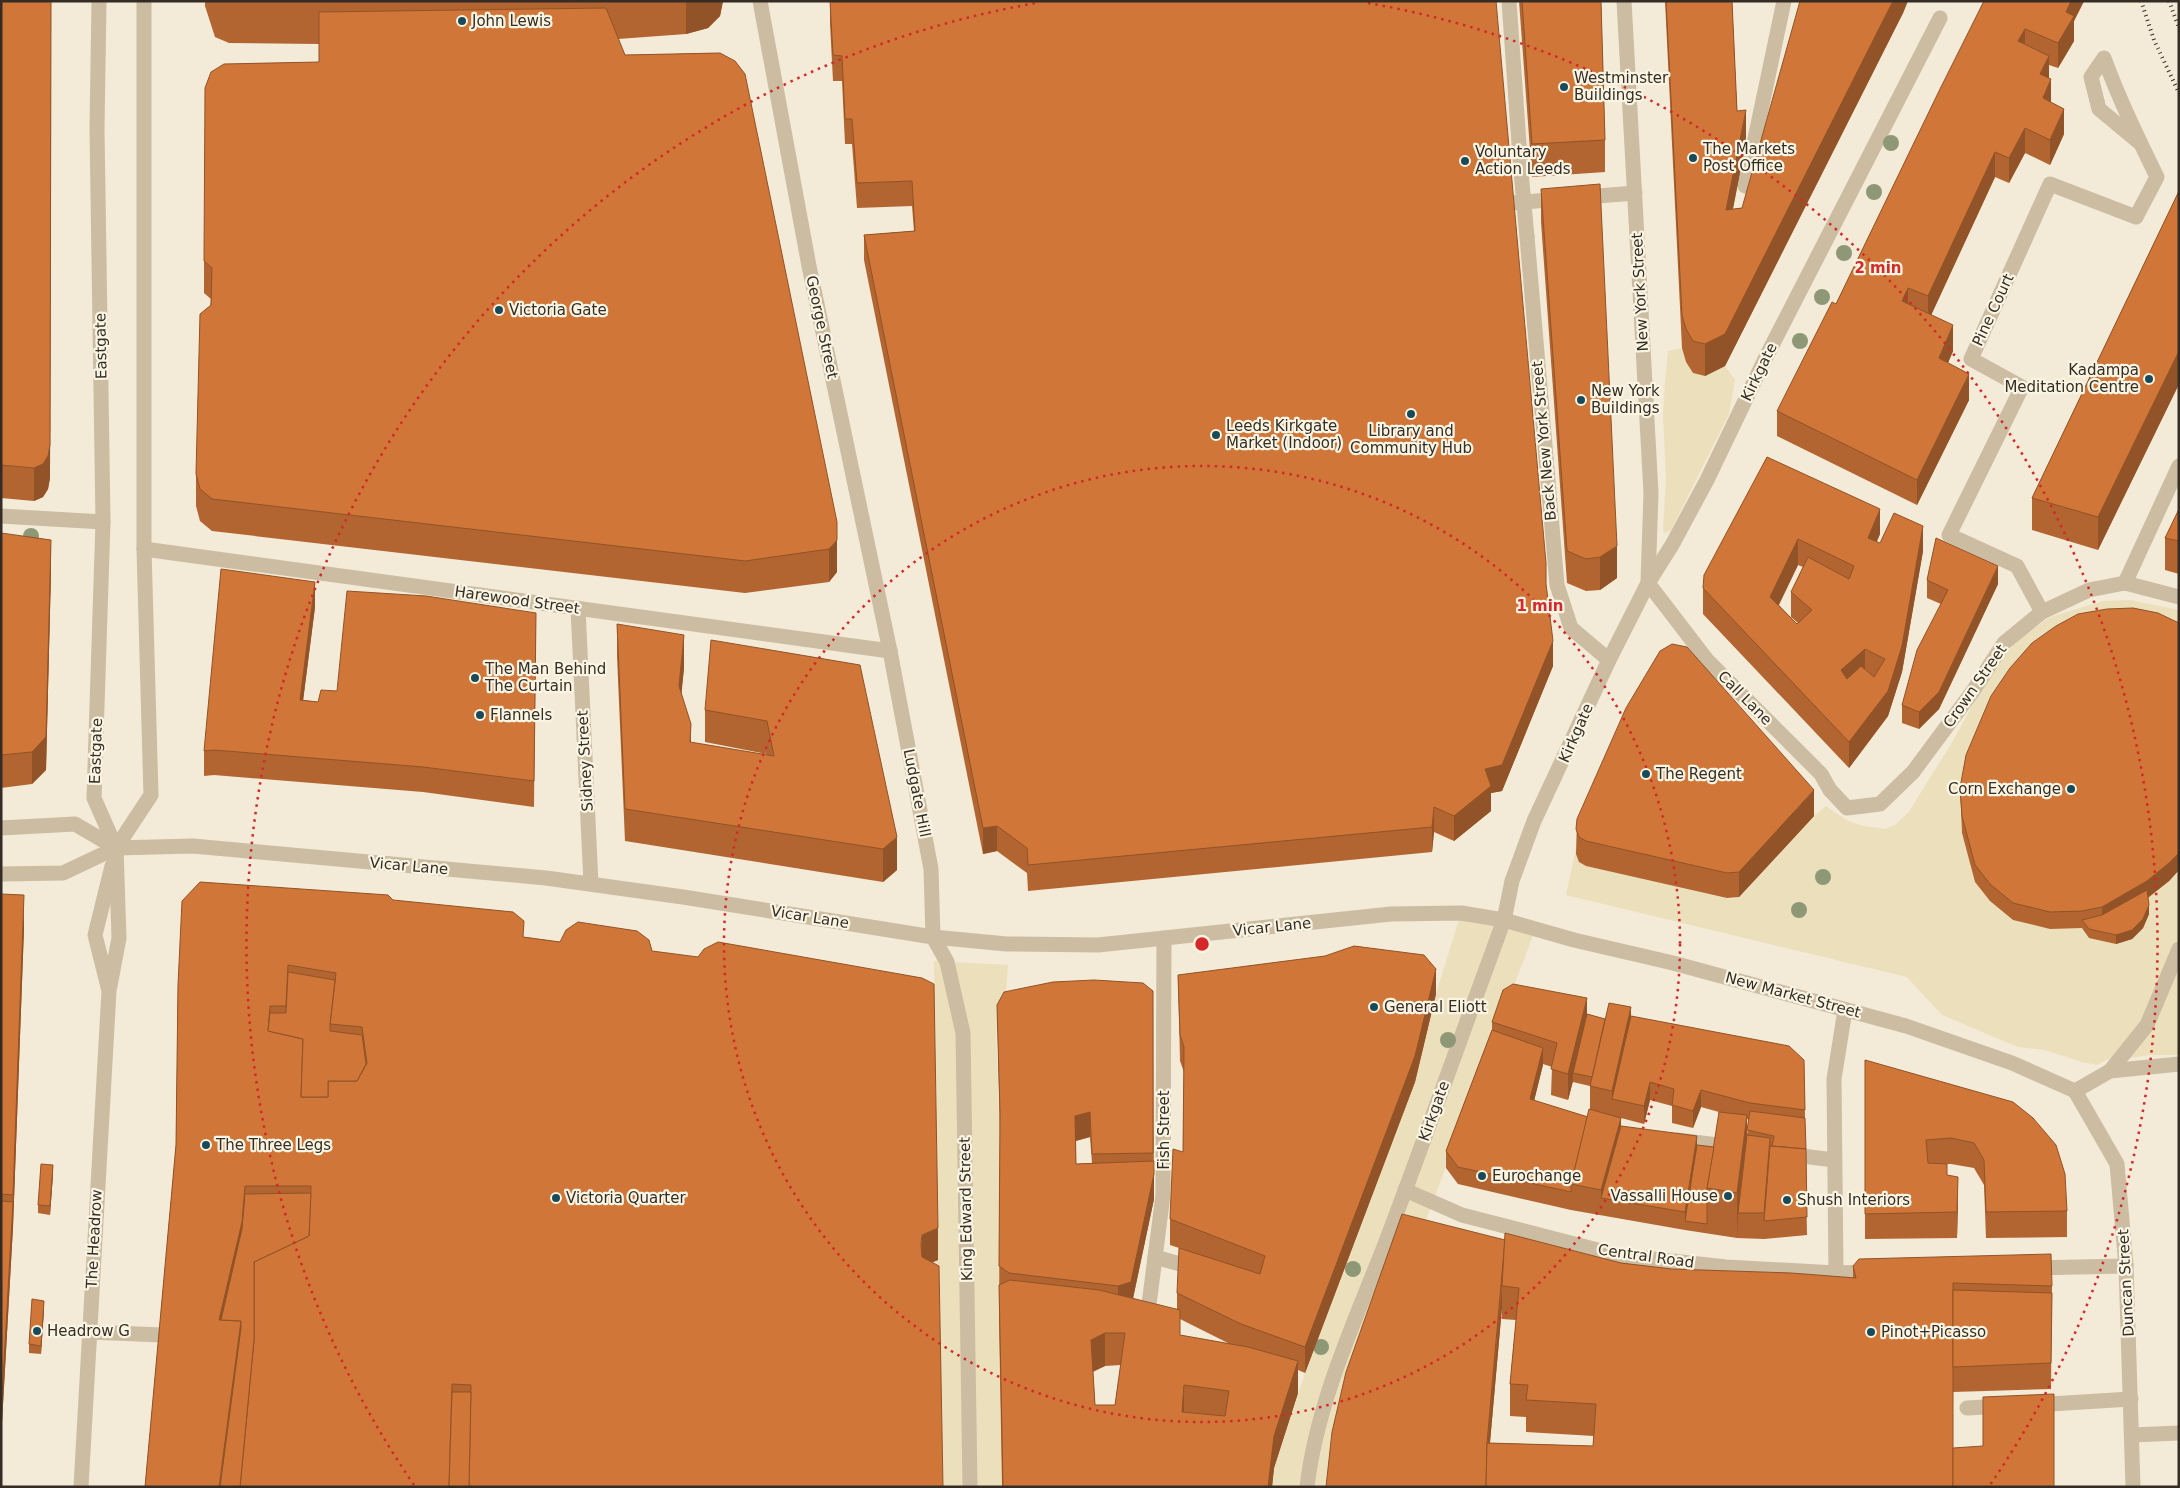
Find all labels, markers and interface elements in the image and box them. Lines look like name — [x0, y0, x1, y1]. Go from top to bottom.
place label: John Lewis — [471, 12, 551, 30]
marker: John Lewis — [456, 15, 468, 27]
place label: Westminster Buildings — [1574, 69, 1669, 104]
marker: Westminster Buildings — [1558, 81, 1570, 93]
place label: The Markets Post Office — [1702, 140, 1795, 175]
place label: Voluntary Action Leeds — [1475, 143, 1571, 178]
marker: The Markets Post Office — [1687, 152, 1699, 164]
marker: Voluntary Action Leeds — [1459, 155, 1471, 167]
street label: New York Street — [1628, 232, 1652, 352]
text: 2 min — [1854, 259, 1902, 277]
street label: Pine Court — [1968, 271, 2018, 349]
street label: George Street — [802, 274, 842, 380]
place label: Victoria Gate — [509, 301, 607, 319]
marker: Victoria Gate — [493, 304, 505, 316]
street label: Eastgate — [91, 313, 111, 379]
street label: Kirkgate — [1737, 340, 1781, 404]
street label: Back New York Street — [1528, 360, 1560, 522]
place label: Kadampa Meditation Centre — [2004, 361, 2139, 396]
marker: Kadampa Meditation Centre — [2143, 373, 2155, 385]
place label: New York Buildings — [1591, 382, 1660, 417]
marker: New York Buildings — [1575, 394, 1587, 406]
marker: Library and Community Hub — [1405, 408, 1417, 420]
place label: Leeds Kirkgate Market (Indoor) — [1226, 417, 1342, 452]
place label: Library and Community Hub — [1350, 422, 1472, 457]
marker: Leeds Kirkgate Market (Indoor) — [1210, 429, 1222, 441]
street label: Harewood Street — [453, 582, 581, 618]
text: 1 min — [1516, 597, 1564, 615]
street label: Crown Street — [1940, 641, 2010, 731]
place label: The Man Behind The Curtain — [484, 660, 606, 695]
street label: Call Lane — [1714, 667, 1776, 729]
marker: The Man Behind The Curtain — [469, 672, 481, 684]
street label: Kirkgate — [1555, 701, 1597, 765]
place label: Flannels — [490, 706, 552, 724]
marker: Flannels — [474, 709, 486, 721]
street label: Sidney Street — [573, 710, 597, 812]
street label: Eastgate — [86, 718, 106, 784]
street label: Ludgate Hill — [900, 747, 934, 839]
place label: The Regent — [1655, 765, 1742, 783]
marker: The Regent — [1640, 768, 1652, 780]
place label: Corn Exchange — [1948, 780, 2061, 798]
marker: Corn Exchange — [2065, 783, 2077, 795]
street label: Vicar Lane — [369, 854, 449, 878]
street label: Vicar Lane — [770, 902, 850, 932]
street label: Vicar Lane — [1232, 914, 1312, 940]
centre of rings — [1193, 935, 1211, 953]
street label: New Market Street — [1723, 968, 1863, 1022]
place label: General Eliott — [1384, 998, 1487, 1016]
marker: General Eliott — [1368, 1001, 1380, 1013]
street label: Kirkgate — [1415, 1078, 1453, 1144]
street label: Fish Street — [1155, 1090, 1173, 1170]
place label: The Three Legs — [215, 1136, 331, 1154]
street label: King Edward Street — [956, 1137, 976, 1281]
marker: The Three Legs — [200, 1139, 212, 1151]
place label: Eurochange — [1492, 1167, 1581, 1185]
marker: Eurochange — [1476, 1170, 1488, 1182]
place label: Vassalli House — [1611, 1187, 1718, 1205]
street label: The Headrow — [82, 1189, 106, 1290]
place label: Victoria Quarter — [566, 1189, 686, 1207]
marker: Vassalli House — [1722, 1190, 1734, 1202]
place label: Shush Interiors — [1797, 1191, 1910, 1209]
marker: Victoria Quarter — [550, 1192, 562, 1204]
marker: Shush Interiors — [1781, 1194, 1793, 1206]
street label: Duncan Street — [2114, 1229, 2138, 1337]
street label: Central Road — [1597, 1240, 1695, 1272]
place label: Headrow G — [47, 1322, 130, 1340]
place label: Pinot+Picasso — [1881, 1323, 1986, 1341]
marker: Headrow G — [31, 1325, 43, 1337]
marker: Pinot+Picasso — [1865, 1326, 1877, 1338]

